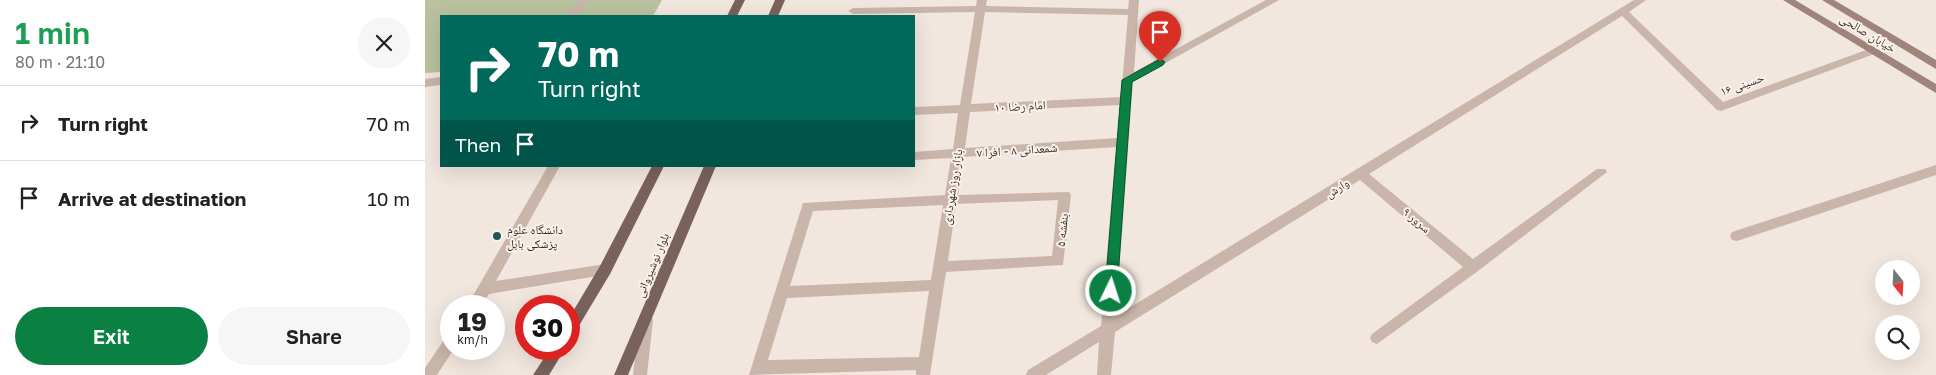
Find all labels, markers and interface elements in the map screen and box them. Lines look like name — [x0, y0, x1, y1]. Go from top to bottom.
street label: خيابان صالحی — [1837, 10, 1899, 56]
pin — [1139, 11, 1181, 62]
text: 1 min — [15, 15, 90, 51]
button: close — [358, 17, 410, 69]
icon: arrive — [1146, 18, 1174, 46]
text: 70 m — [538, 33, 619, 75]
icon: right — [455, 35, 520, 100]
text: 80 m · 21:10 — [15, 52, 105, 72]
street label: حسینی ۱۶ — [1718, 69, 1766, 99]
text: Turn right — [538, 75, 641, 102]
street label: امام رضا ۱۰ — [994, 97, 1046, 116]
icon: right — [15, 109, 43, 137]
text: Turn right — [58, 112, 148, 135]
text: 70 m — [367, 112, 410, 135]
icon: arrive — [511, 130, 539, 158]
text: Then — [455, 133, 501, 156]
street label: شمعدانی ۸ - افرا ۷ — [976, 140, 1058, 160]
street label: بازار روز شهرداری — [939, 148, 966, 226]
street label: وارش — [1322, 175, 1352, 201]
icon: arrive — [15, 184, 43, 212]
text: Arrive at destination — [58, 187, 246, 210]
text: 10 m — [367, 187, 410, 210]
street label: سرور ۹ — [1400, 204, 1434, 236]
street label: بنفشه ۵ — [1053, 213, 1072, 247]
place label: دانشگاه علوم پزشکی بابل — [507, 222, 563, 251]
marker: دانشگاه علوم پزشکی بابل — [491, 230, 503, 242]
street label: بلوار نوشیروانی — [632, 231, 673, 300]
north arrow — [1875, 260, 1920, 305]
map controls — [1875, 260, 1920, 360]
position arrow — [1084, 264, 1136, 316]
speed limit sign: 30 — [515, 295, 580, 360]
text: 19 — [458, 306, 487, 337]
button: Exit — [15, 307, 208, 365]
button: Share — [218, 307, 410, 365]
button: search — [1875, 315, 1920, 360]
text: km/h — [457, 332, 488, 347]

